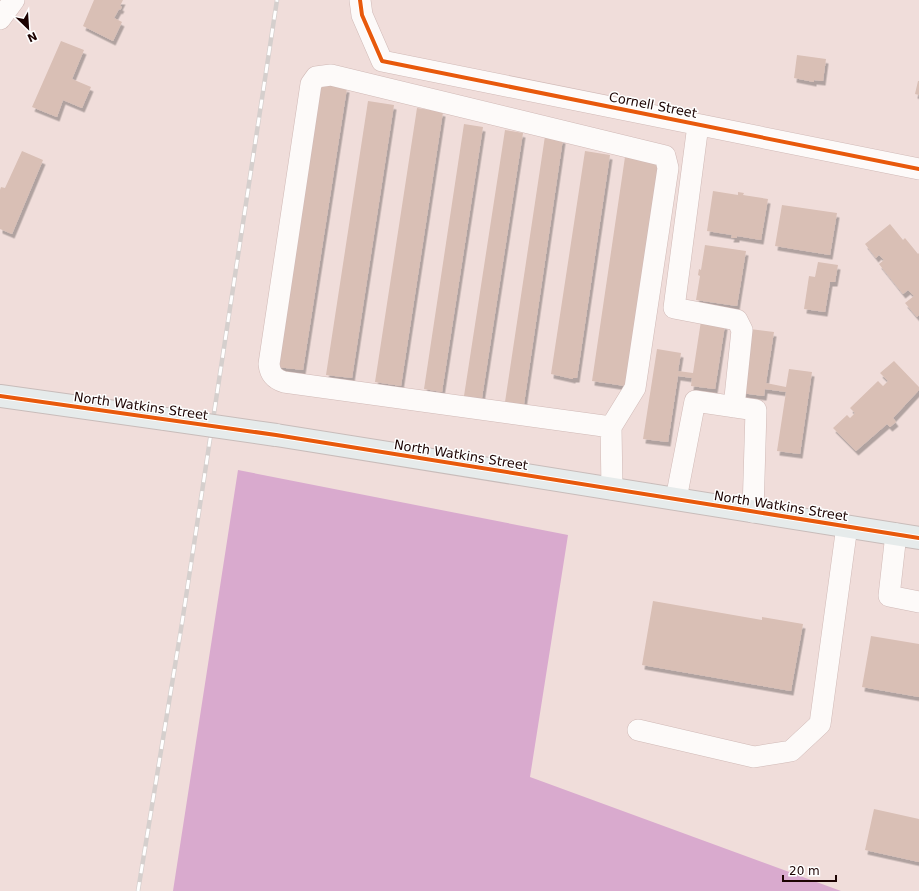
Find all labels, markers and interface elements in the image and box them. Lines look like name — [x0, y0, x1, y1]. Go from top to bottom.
north arrow — [8, 8, 48, 48]
text: N — [25, 29, 39, 44]
street label: Cornell Street — [608, 89, 698, 121]
street label: North Watkins Street — [73, 389, 209, 423]
street label: North Watkins Street — [393, 437, 529, 473]
street label: North Watkins Street — [713, 488, 849, 524]
scale bar — [783, 857, 836, 883]
text: 20 m — [789, 864, 820, 878]

